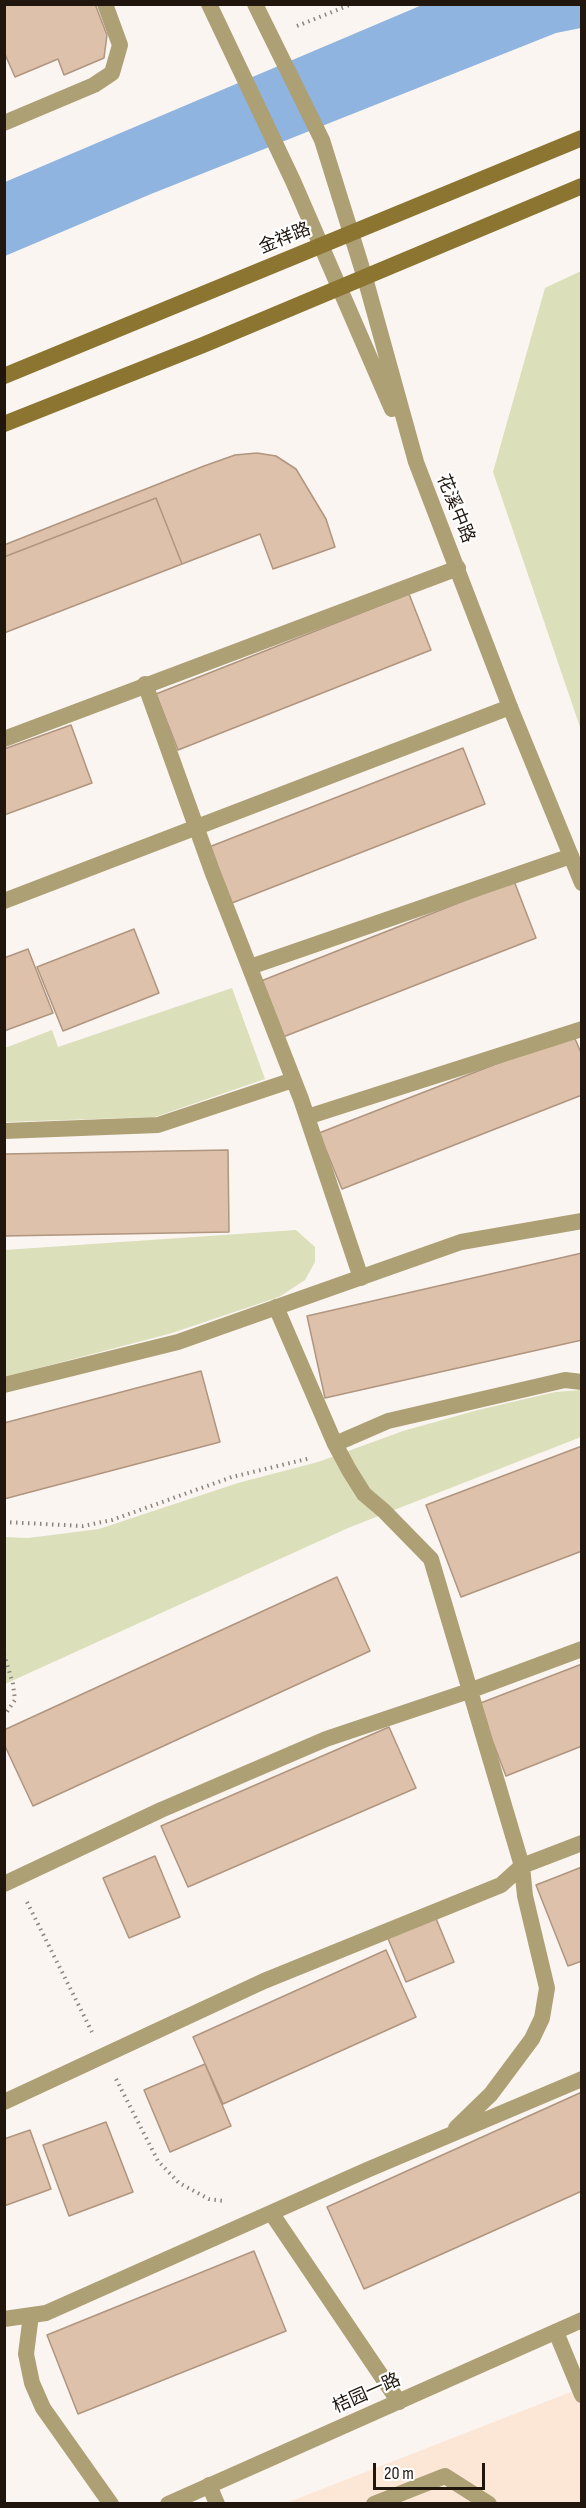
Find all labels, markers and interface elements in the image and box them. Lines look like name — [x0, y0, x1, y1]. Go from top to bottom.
street label: 金祥路 — [256, 219, 314, 259]
street label: 花溪中路 — [432, 472, 478, 546]
street label: 桔园一路 — [330, 2369, 404, 2419]
scale bar — [376, 2451, 488, 2489]
text: 20 m — [384, 2463, 414, 2484]

